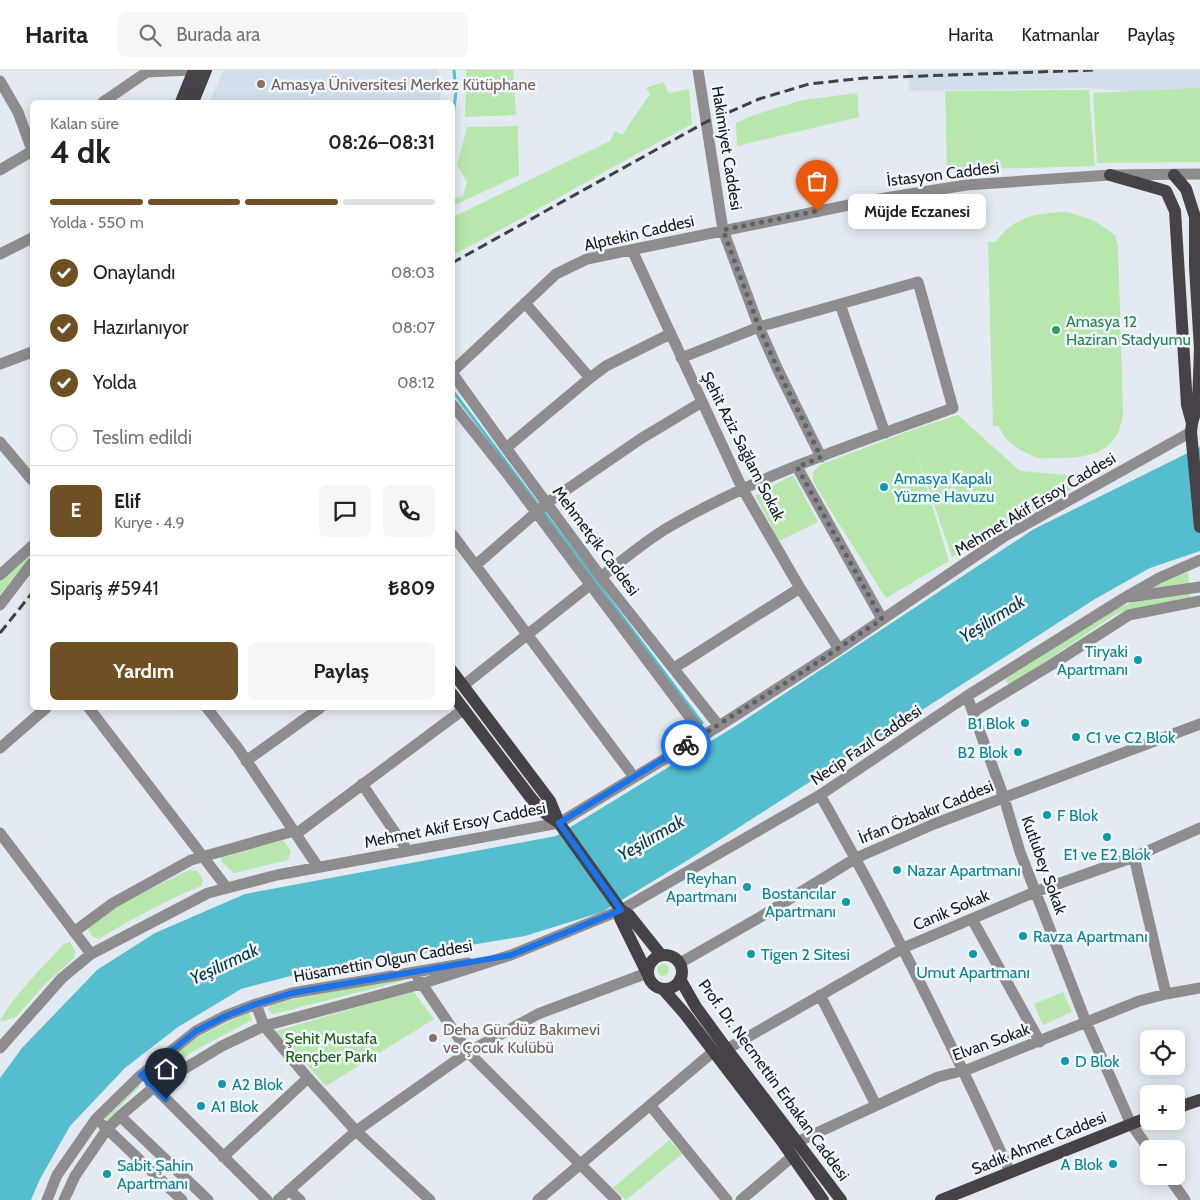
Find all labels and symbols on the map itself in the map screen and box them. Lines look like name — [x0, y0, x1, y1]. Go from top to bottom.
place label: Amasya Üniversitesi Merkez Kütüphane — [271, 75, 536, 94]
marker: Amasya Üniversitesi Merkez Kütüphane — [255, 78, 267, 90]
street label: Hakimiyet Caddesi — [708, 85, 746, 211]
street label: İstasyon Caddesi — [886, 158, 1000, 190]
pin — [796, 160, 838, 211]
callout: Müjde Eczanesi — [847, 194, 984, 228]
street label: Alptekin Caddesi — [582, 211, 696, 255]
place label: Amasya 12 Haziran Stadyumu — [1066, 312, 1191, 349]
marker: Amasya 12 Haziran Stadyumu — [1050, 324, 1062, 336]
street label: Şehit Aziz Sağlam Sokak — [697, 368, 789, 524]
street label: Mehmet Akif Ersoy Caddesi — [951, 448, 1119, 560]
place label: Amasya Kapalı Yüzme Havuzu — [893, 469, 994, 506]
marker: Amasya Kapalı Yüzme Havuzu — [878, 481, 890, 493]
street label: Mehmetçik Caddesi — [549, 483, 643, 599]
water label: Yeşilırmak — [955, 590, 1030, 648]
place label: Tiryaki Apartmanı — [1057, 642, 1128, 679]
marker: Tiryaki Apartmanı — [1132, 654, 1144, 666]
street label: Necip Fazıl Caddesi — [807, 701, 925, 789]
place label: B1 Blok — [968, 714, 1016, 733]
marker: B1 Blok — [1019, 717, 1031, 729]
courier — [661, 720, 711, 770]
place label: C1 ve C2 Blok — [1086, 728, 1176, 747]
marker: C1 ve C2 Blok — [1070, 731, 1082, 743]
place label: B2 Blok — [957, 743, 1009, 762]
marker: B2 Blok — [1012, 746, 1024, 758]
street label: İrfan Özbakır Caddesi — [856, 776, 996, 848]
street label: Mehmet Akif Ersoy Caddesi — [363, 798, 547, 852]
place label: F Blok — [1057, 806, 1099, 825]
marker: F Blok — [1041, 809, 1053, 821]
water label: Yeşilırmak — [614, 810, 689, 866]
street label: Kutlubey Sokak — [1017, 813, 1071, 918]
marker: E1 ve E2 Blok — [1101, 831, 1113, 843]
place label: E1 ve E2 Blok — [1063, 845, 1151, 864]
place label: Nazar Apartmanı — [907, 861, 1021, 880]
marker: Nazar Apartmanı — [891, 864, 903, 876]
place label: Reyhan Apartmanı — [666, 869, 737, 906]
marker: Reyhan Apartmanı — [741, 881, 753, 893]
place label: Bostancılar Apartmanı — [762, 884, 837, 921]
street label: Canik Sokak — [910, 885, 993, 935]
marker: Bostancılar Apartmanı — [840, 896, 852, 908]
place label: Ravza Apartmanı — [1033, 927, 1148, 946]
marker: Ravza Apartmanı — [1017, 930, 1029, 942]
street label: Hüsamettin Olgun Caddesi — [292, 936, 474, 986]
water label: Yeşilırmak — [186, 938, 263, 989]
place label: Tigen 2 Sitesi — [761, 945, 850, 964]
marker: Tigen 2 Sitesi — [745, 948, 757, 960]
marker: Umut Apartmanı — [967, 948, 979, 960]
place label: Umut Apartmanı — [916, 963, 1030, 982]
street label: Prof. Dr. Necmettin Erbakan Caddesi — [695, 976, 853, 1184]
street label: Elvan Sokak — [950, 1019, 1033, 1065]
place label: Deha Gündüz Bakımevi ve Çocuk Kulübü — [443, 1020, 600, 1057]
park label: Şehit Mustafa Rençber Parkı — [285, 1029, 377, 1066]
marker: Deha Gündüz Bakımevi ve Çocuk Kulübü — [427, 1032, 439, 1044]
pin — [145, 1048, 187, 1099]
place label: D Blok — [1075, 1052, 1120, 1071]
marker: D Blok — [1059, 1055, 1071, 1067]
place label: A2 Blok — [232, 1075, 284, 1094]
marker: A2 Blok — [216, 1078, 228, 1090]
place label: A1 Blok — [211, 1097, 259, 1116]
marker: A1 Blok — [195, 1100, 207, 1112]
street label: Sadık Ahmet Caddesi — [969, 1107, 1109, 1179]
place label: A Blok — [1060, 1155, 1104, 1174]
place label: Sabit Şahin Apartmanı — [117, 1156, 193, 1193]
marker: A Blok — [1107, 1158, 1119, 1170]
marker: Sabit Şahin Apartmanı — [101, 1168, 113, 1180]

